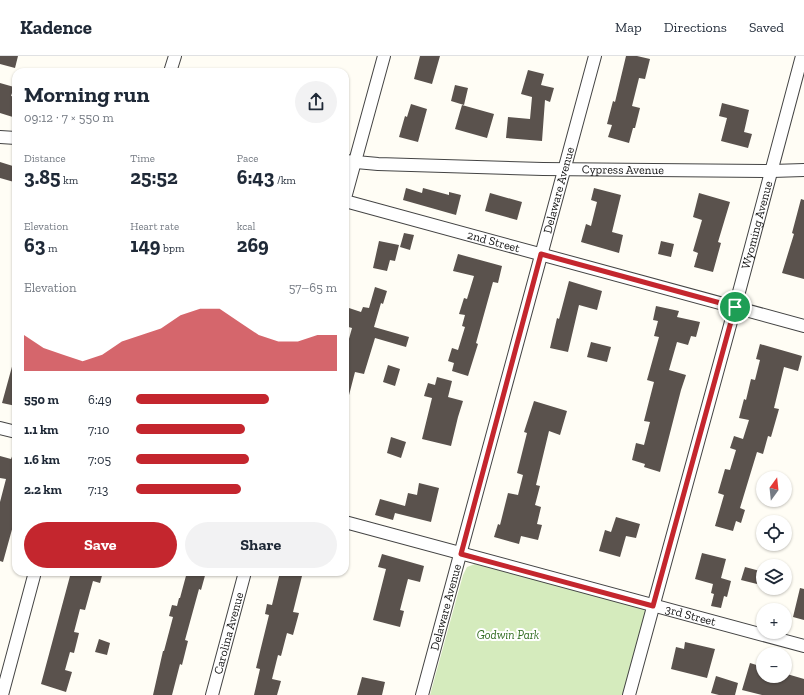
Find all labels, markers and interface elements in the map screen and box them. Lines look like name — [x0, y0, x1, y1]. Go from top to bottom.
text: Kadence — [20, 16, 92, 39]
text: Map — [615, 19, 642, 36]
text: Directions — [664, 19, 727, 36]
text: Saved — [749, 19, 784, 36]
text: Morning run — [24, 81, 150, 108]
button: share — [295, 81, 337, 123]
text: 09:12 · 7 × 550 m — [24, 110, 114, 125]
street label: Delaware Avenue — [540, 145, 577, 235]
text: Distance — [24, 152, 66, 165]
text: Time — [130, 152, 155, 165]
text: Pace — [237, 152, 258, 165]
street label: Cypress Avenue — [582, 162, 664, 177]
text: 3.85 — [24, 165, 60, 189]
text: 25:52 — [130, 165, 178, 189]
text: 6:43 — [237, 165, 274, 189]
text: km — [60, 174, 78, 187]
text: /km — [274, 174, 296, 187]
street label: Wyoming Avenue — [738, 179, 775, 271]
text: Elevation — [24, 220, 68, 233]
text: Heart rate — [130, 220, 179, 233]
text: kcal — [237, 220, 256, 233]
street label: 2nd Street — [466, 228, 522, 255]
text: 63 — [24, 233, 45, 257]
text: 149 — [130, 233, 161, 257]
text: 269 — [237, 233, 269, 257]
text: m — [45, 242, 57, 255]
text: bpm — [161, 242, 184, 255]
text: Elevation — [24, 280, 76, 295]
text: 57–65 m — [289, 280, 337, 295]
pin — [718, 290, 752, 324]
icon: arrive — [724, 296, 746, 318]
text: 550 m — [24, 392, 59, 407]
text: 6:49 — [88, 392, 112, 407]
text: 1.1 km — [24, 422, 58, 437]
text: 7:10 — [88, 422, 110, 437]
text: 1.6 km — [24, 452, 60, 467]
text: 7:05 — [88, 452, 111, 467]
north arrow — [756, 471, 792, 507]
map controls — [756, 471, 792, 683]
text: 2.2 km — [24, 482, 62, 497]
text: 7:13 — [88, 482, 108, 497]
button: locate — [756, 515, 792, 551]
button: Save — [24, 522, 177, 568]
button: Share — [185, 522, 337, 568]
button: layers — [756, 559, 792, 595]
street label: Delaware Avenue — [427, 562, 464, 652]
street label: Carolina Avenue — [211, 590, 246, 676]
street label: 3rd Street — [664, 602, 718, 629]
button: + — [756, 603, 792, 639]
park label: Godwin Park — [477, 628, 540, 642]
button: − — [756, 647, 792, 683]

